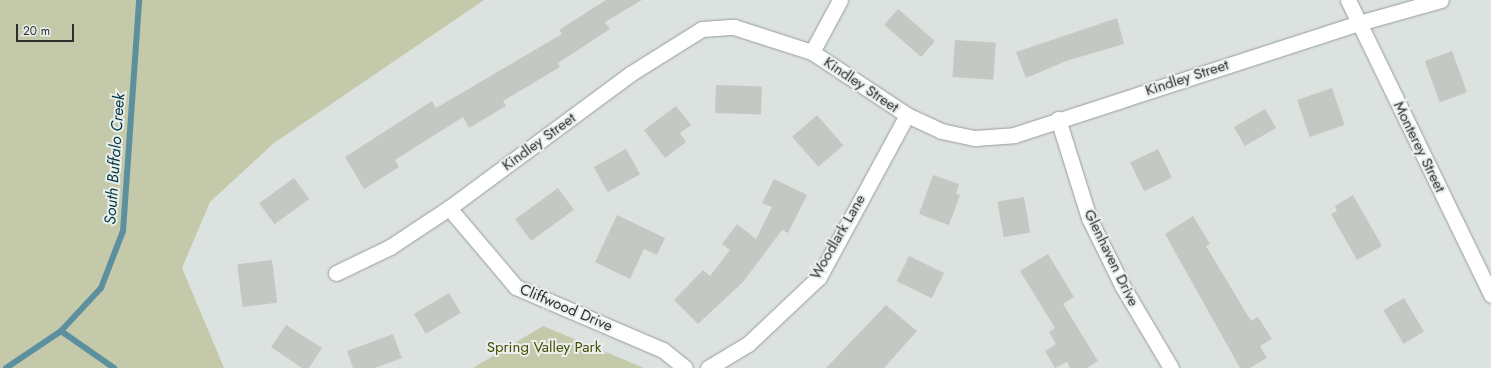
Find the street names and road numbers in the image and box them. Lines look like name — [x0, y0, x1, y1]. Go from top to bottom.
street label: Kindley Street — [820, 53, 902, 117]
street label: Kindley Street — [1143, 56, 1231, 100]
street label: Monterey Street — [1389, 99, 1449, 195]
street label: Kindley Street — [499, 109, 579, 175]
street label: Woodlark Lane — [806, 191, 870, 283]
street label: Glenhaven Drive — [1080, 207, 1142, 309]
street label: Cliffwood Drive — [517, 280, 615, 336]

